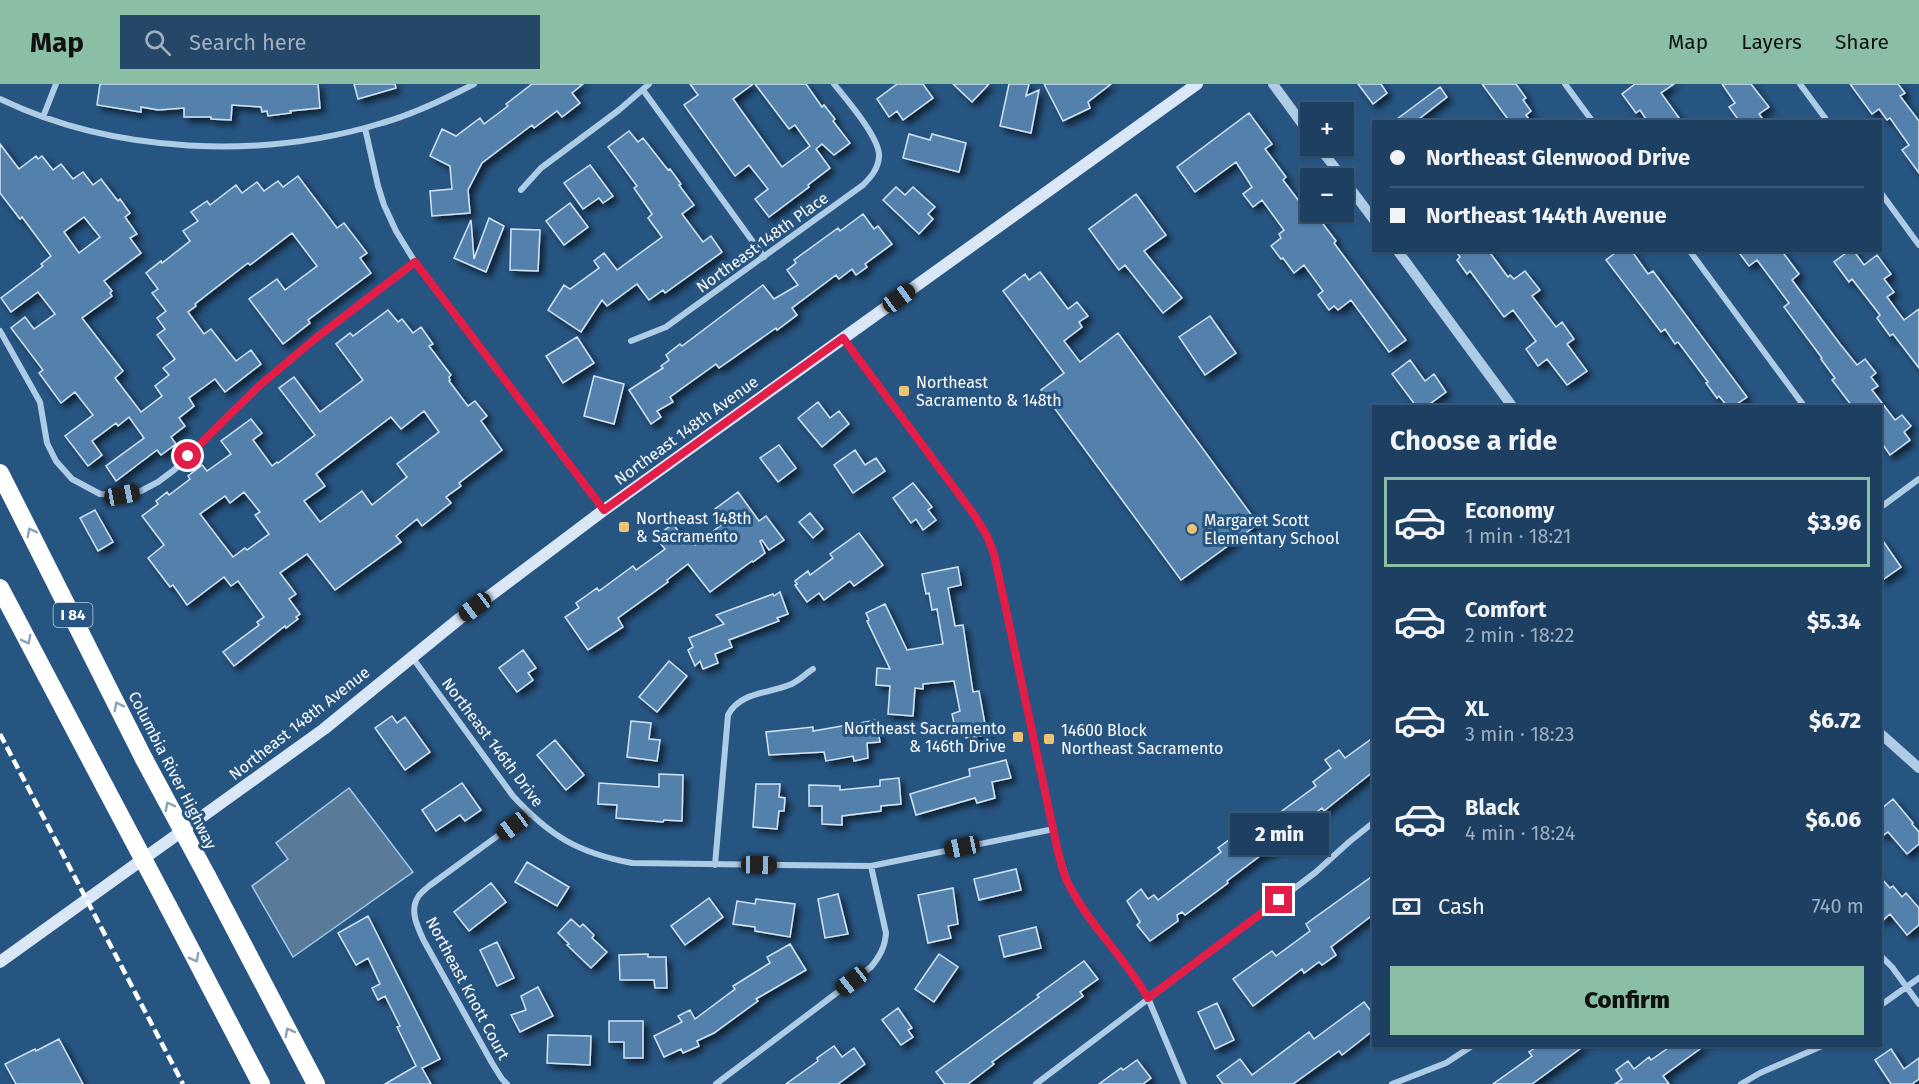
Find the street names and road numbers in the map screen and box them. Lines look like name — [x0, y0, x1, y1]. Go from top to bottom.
street label: Northeast 148th Place — [693, 188, 832, 297]
street label: Northeast 148th Avenue — [611, 372, 762, 489]
road number: I 84 — [54, 603, 92, 627]
street label: Northeast 148th Avenue — [225, 663, 373, 784]
street label: Northeast 146th Drive — [438, 674, 547, 811]
street label: Columbia River Highway — [124, 688, 221, 852]
street label: Northeast Knott Court — [422, 913, 513, 1063]

